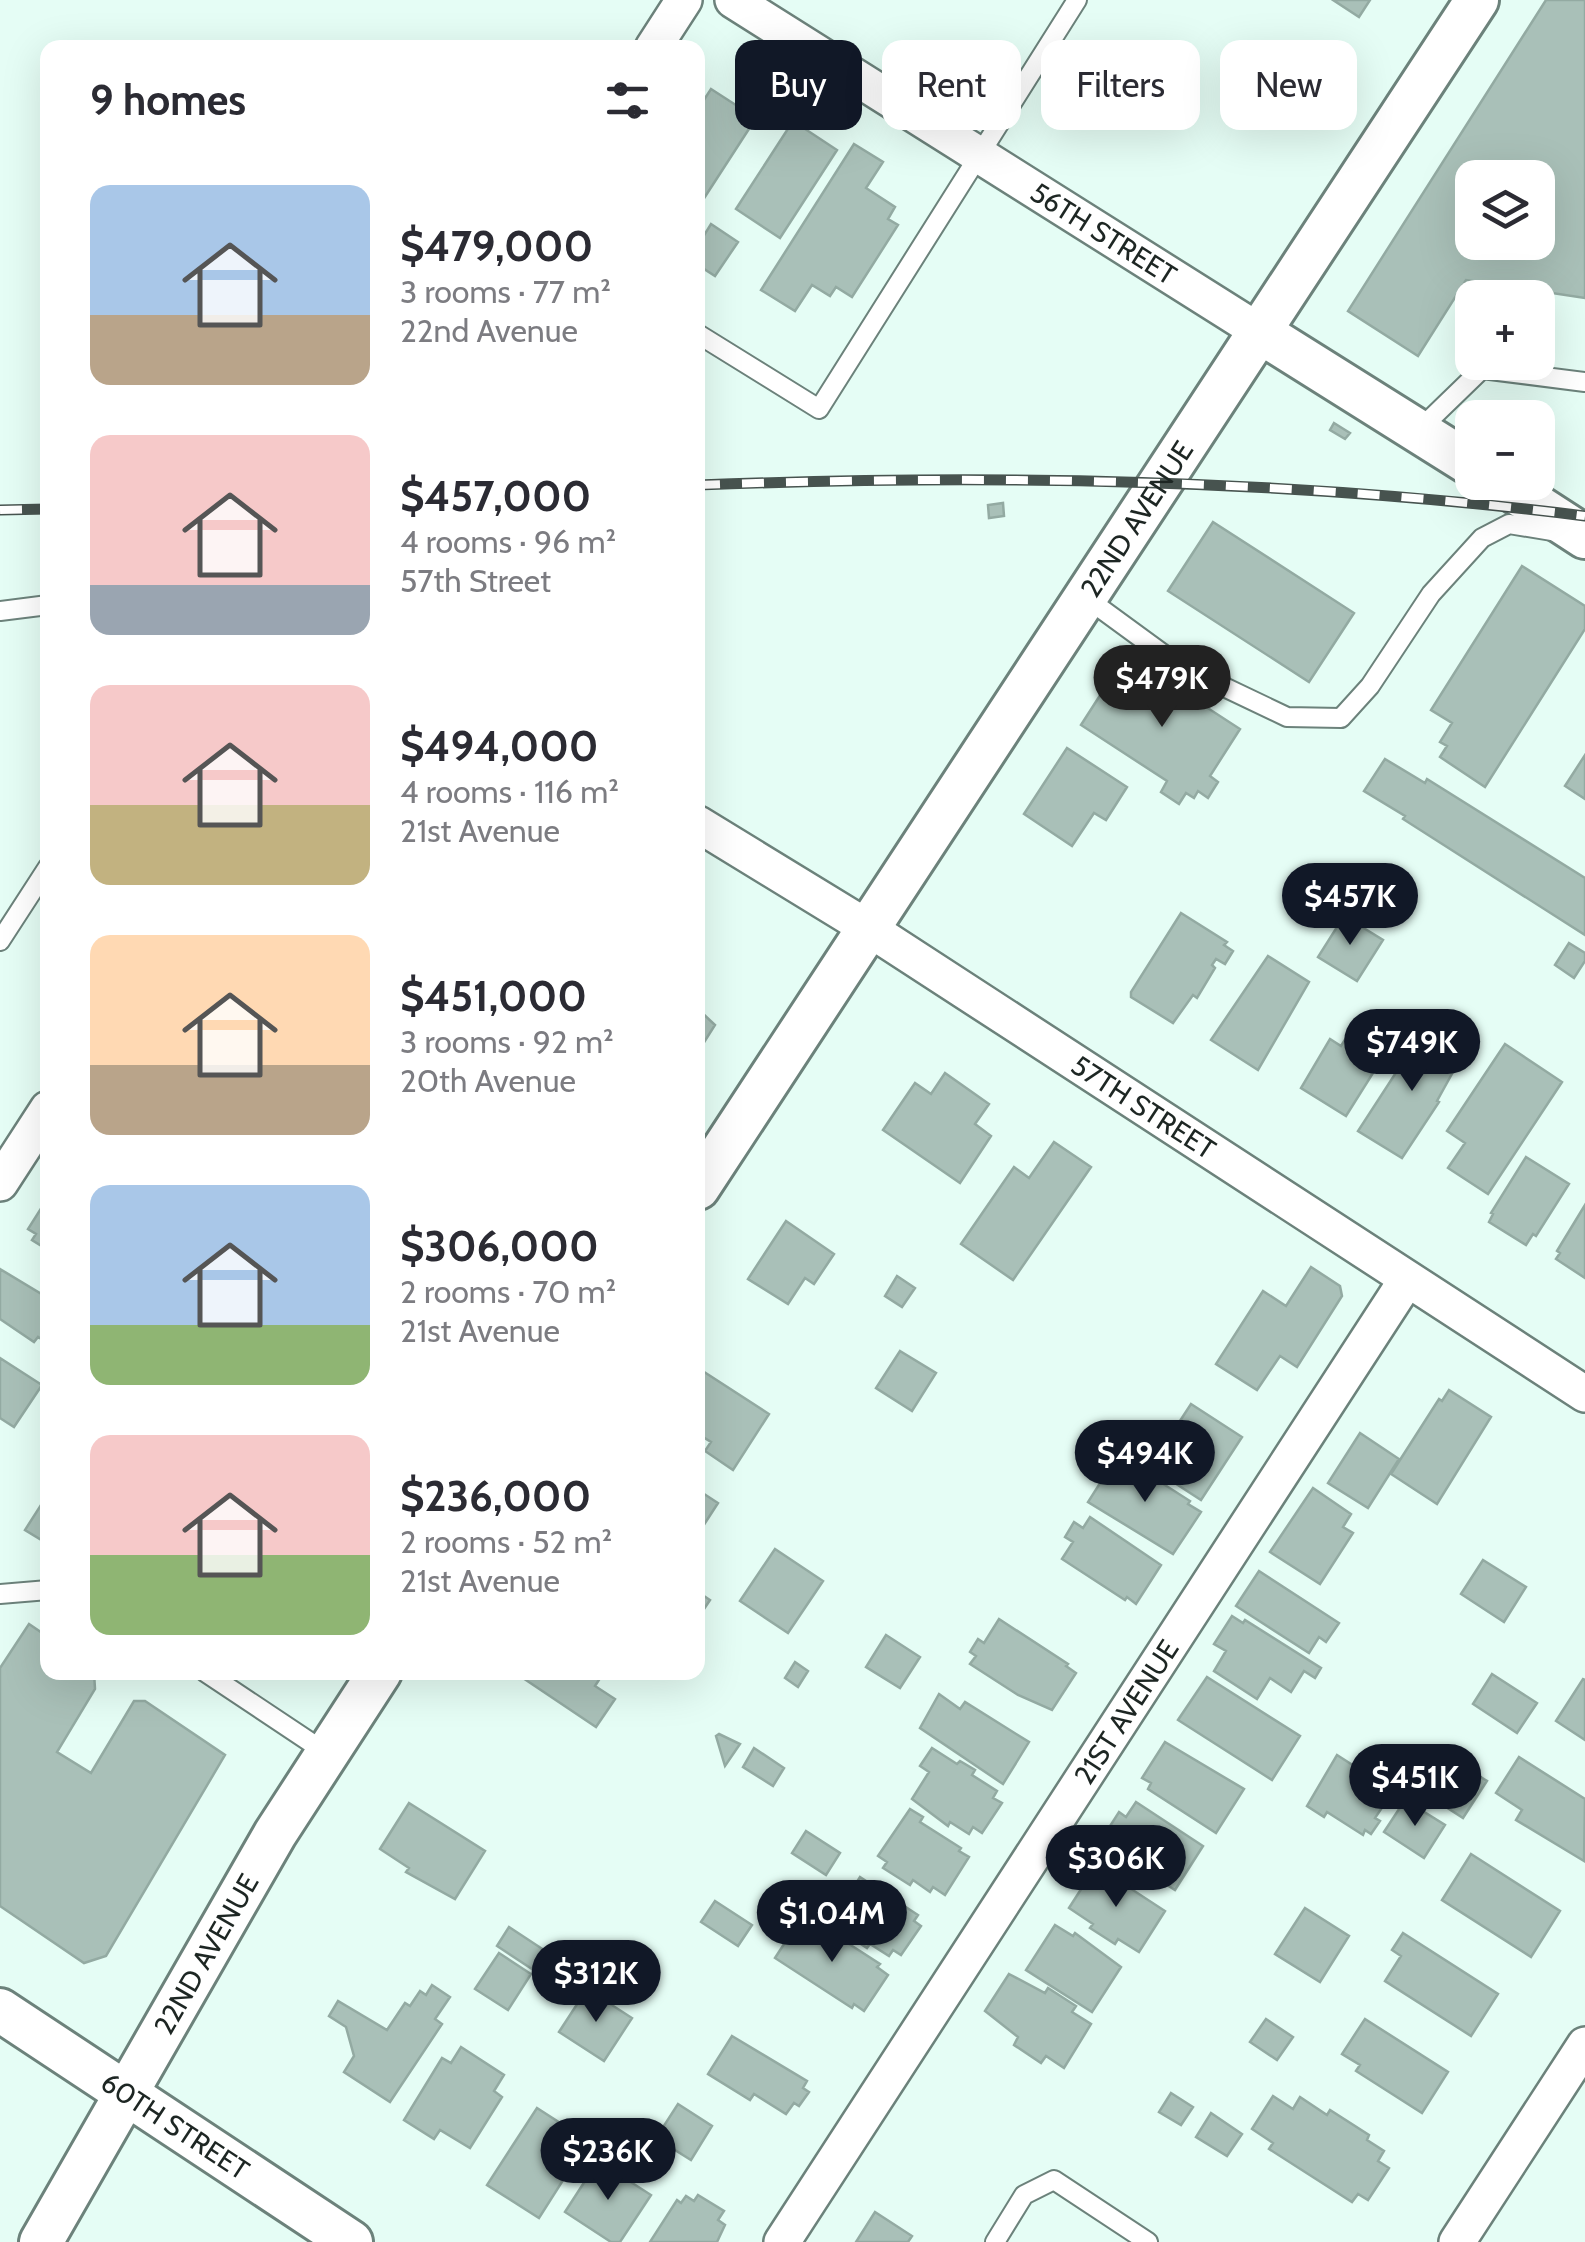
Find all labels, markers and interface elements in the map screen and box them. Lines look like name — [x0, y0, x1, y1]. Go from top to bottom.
chip: Buy — [735, 40, 862, 130]
chip: Rent — [882, 40, 1021, 130]
chip: Filters — [1041, 40, 1200, 130]
chip: New — [1220, 40, 1357, 130]
icon: filters — [600, 73, 655, 128]
text: 9 homes — [90, 74, 246, 126]
map controls — [1455, 160, 1555, 500]
button: layers — [1455, 160, 1555, 260]
street label: 56TH STREET — [1024, 175, 1183, 292]
text: $479,000 — [400, 220, 593, 272]
icon: home — [170, 225, 290, 345]
text: 3 rooms · 77 m² — [400, 272, 611, 311]
button: + — [1455, 280, 1555, 380]
text: 22nd Avenue — [400, 311, 578, 350]
button: − — [1455, 400, 1555, 500]
street label: 22ND AVENUE — [1073, 435, 1200, 603]
text: $457,000 — [400, 470, 591, 522]
icon: home — [170, 475, 290, 595]
text: 4 rooms · 96 m² — [400, 522, 616, 561]
text: 57th Street — [400, 561, 551, 600]
pin: $479K — [1092, 645, 1232, 730]
text: $479K — [1116, 658, 1208, 697]
text: $494,000 — [400, 720, 598, 772]
icon: home — [170, 725, 290, 845]
text: 4 rooms · 116 m² — [400, 772, 619, 811]
text: 21st Avenue — [400, 811, 560, 850]
pin: $457K — [1280, 863, 1420, 948]
text: $457K — [1304, 876, 1396, 915]
text: $451,000 — [400, 970, 587, 1022]
icon: home — [170, 975, 290, 1095]
pin: $749K — [1342, 1009, 1482, 1094]
text: 3 rooms · 92 m² — [400, 1022, 614, 1061]
text: $749K — [1366, 1022, 1458, 1061]
street label: 57TH STREET — [1065, 1048, 1222, 1166]
text: 20th Avenue — [400, 1061, 576, 1100]
text: $306,000 — [400, 1220, 599, 1272]
icon: home — [170, 1225, 290, 1345]
text: 2 rooms · 70 m² — [400, 1272, 616, 1311]
text: 21st Avenue — [400, 1311, 560, 1350]
pin: $494K — [1075, 1420, 1215, 1505]
text: $494K — [1097, 1433, 1193, 1472]
text: $236,000 — [400, 1470, 591, 1522]
icon: home — [170, 1475, 290, 1595]
text: 2 rooms · 52 m² — [400, 1522, 612, 1561]
text: 21st Avenue — [400, 1561, 560, 1600]
street label: 21ST AVENUE — [1067, 1633, 1185, 1791]
pin: $451K — [1345, 1744, 1485, 1829]
text: $451K — [1371, 1757, 1459, 1796]
pin: $306K — [1046, 1825, 1186, 1910]
text: $306K — [1068, 1838, 1164, 1877]
street label: 22ND AVENUE — [147, 1868, 266, 2040]
pin: $1.04M — [751, 1880, 913, 1965]
text: $1.04M — [779, 1893, 885, 1932]
pin: $312K — [526, 1940, 666, 2025]
text: $312K — [554, 1953, 638, 1992]
street label: 60TH STREET — [95, 2065, 256, 2187]
pin: $236K — [538, 2118, 678, 2203]
text: $236K — [563, 2131, 653, 2170]

